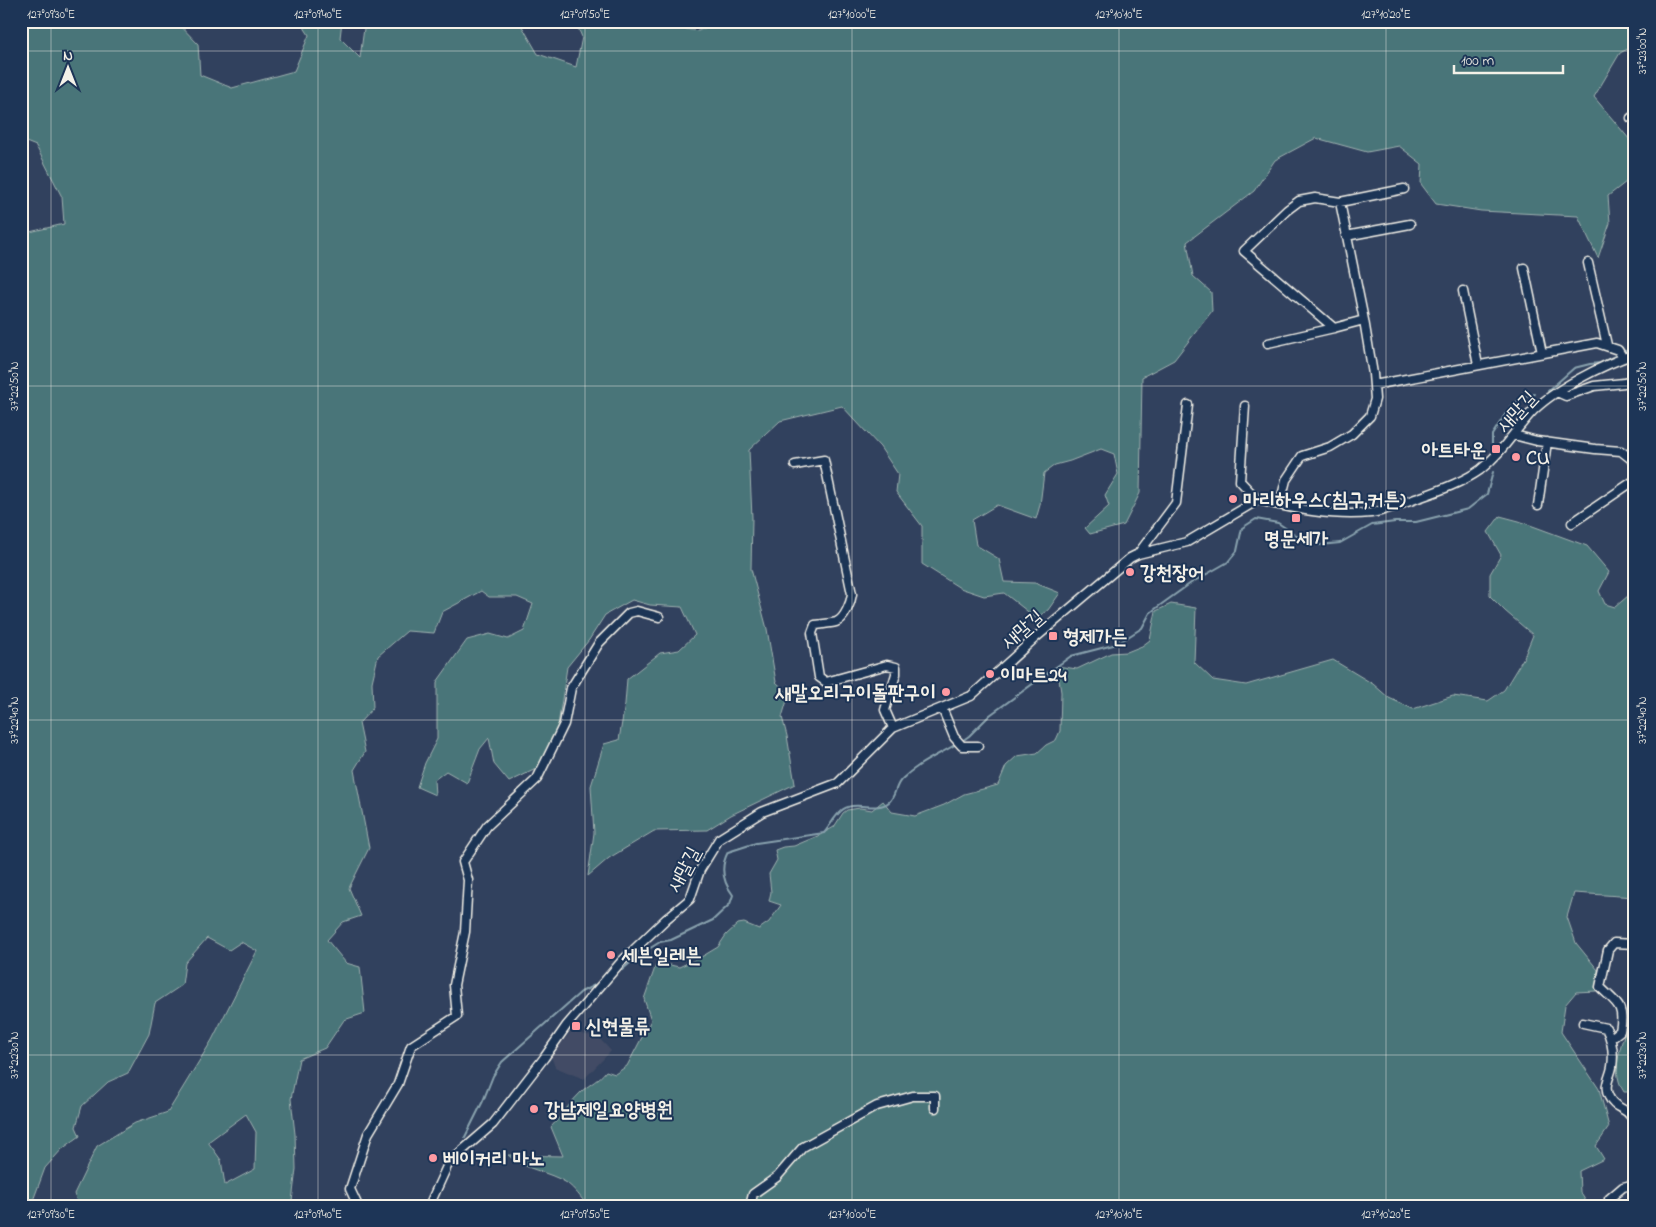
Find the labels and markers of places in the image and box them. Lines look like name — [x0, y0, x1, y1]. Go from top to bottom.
place label: 아트타운 — [1422, 437, 1486, 466]
marker: 아트타운 — [1490, 443, 1502, 455]
place label: CU — [1526, 445, 1550, 474]
marker: CU — [1510, 451, 1522, 463]
place label: 마리하우스(침구,커튼) — [1243, 487, 1406, 516]
marker: 마리하우스(침구,커튼) — [1227, 493, 1239, 505]
marker: 명문세가 — [1290, 512, 1302, 524]
place label: 명문세가 — [1264, 526, 1329, 555]
place label: 강천장어 — [1140, 560, 1204, 589]
marker: 강천장어 — [1124, 566, 1136, 578]
place label: 형제가든 — [1063, 624, 1127, 653]
marker: 형제가든 — [1047, 630, 1059, 642]
place label: 이마트24 — [1000, 662, 1067, 691]
marker: 이마트24 — [984, 668, 996, 680]
place label: 새말오리구이돌판구이 — [774, 680, 936, 709]
marker: 새말오리구이돌판구이 — [940, 686, 952, 698]
place label: 세븐일레븐 — [621, 943, 701, 972]
marker: 세븐일레븐 — [605, 949, 617, 961]
place label: 신현물류 — [586, 1014, 650, 1043]
marker: 신현물류 — [570, 1020, 582, 1032]
place label: 강남제일요양병원 — [544, 1097, 673, 1126]
marker: 강남제일요양병원 — [528, 1103, 540, 1115]
place label: 베이커리 마노 — [443, 1146, 545, 1175]
marker: 베이커리 마노 — [427, 1152, 439, 1164]

